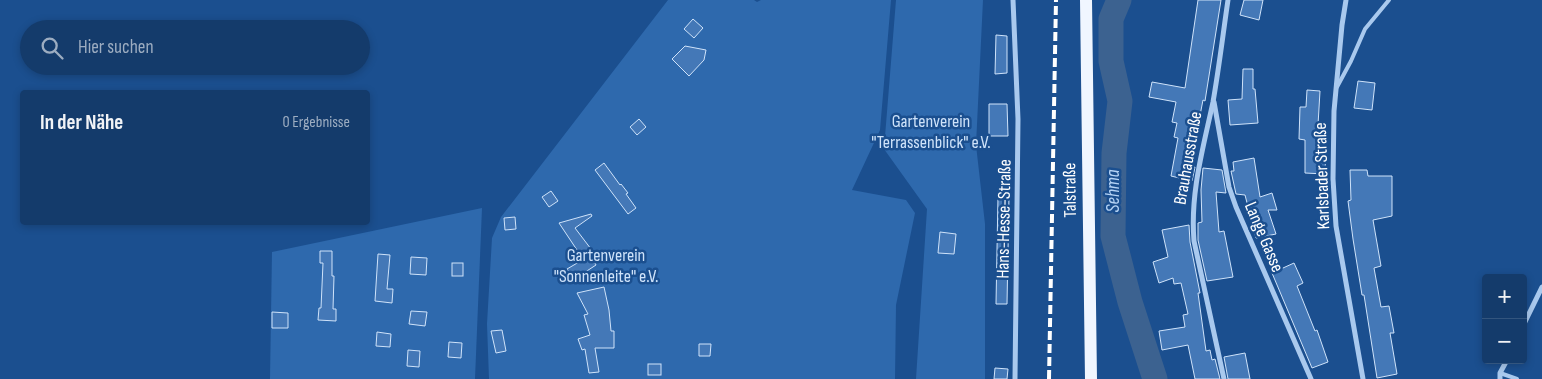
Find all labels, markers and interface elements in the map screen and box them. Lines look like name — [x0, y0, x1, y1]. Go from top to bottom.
search box — [20, 20, 370, 75]
icon: search — [38, 34, 66, 62]
text: Hier suchen — [78, 36, 154, 59]
text: In der Nähe — [40, 110, 123, 135]
street label: Brauhausstraße — [1169, 110, 1207, 206]
park label: Gartenverein "Terrassenblick" e.V. — [871, 111, 991, 153]
text: 0 Ergebnisse — [283, 113, 350, 132]
street label: Karlsbader Straße — [1310, 122, 1334, 230]
street label: Hans-Hesse-Straße — [992, 159, 1016, 279]
street label: Talstraße — [1059, 162, 1081, 218]
water label: Sehma — [1102, 169, 1125, 212]
street label: Lange Gasse — [1240, 199, 1288, 275]
park label: Gartenverein "Sonnenleite" e.V. — [554, 245, 658, 287]
map controls — [1482, 274, 1527, 364]
button: + — [1482, 274, 1527, 319]
button: − — [1482, 319, 1527, 364]

